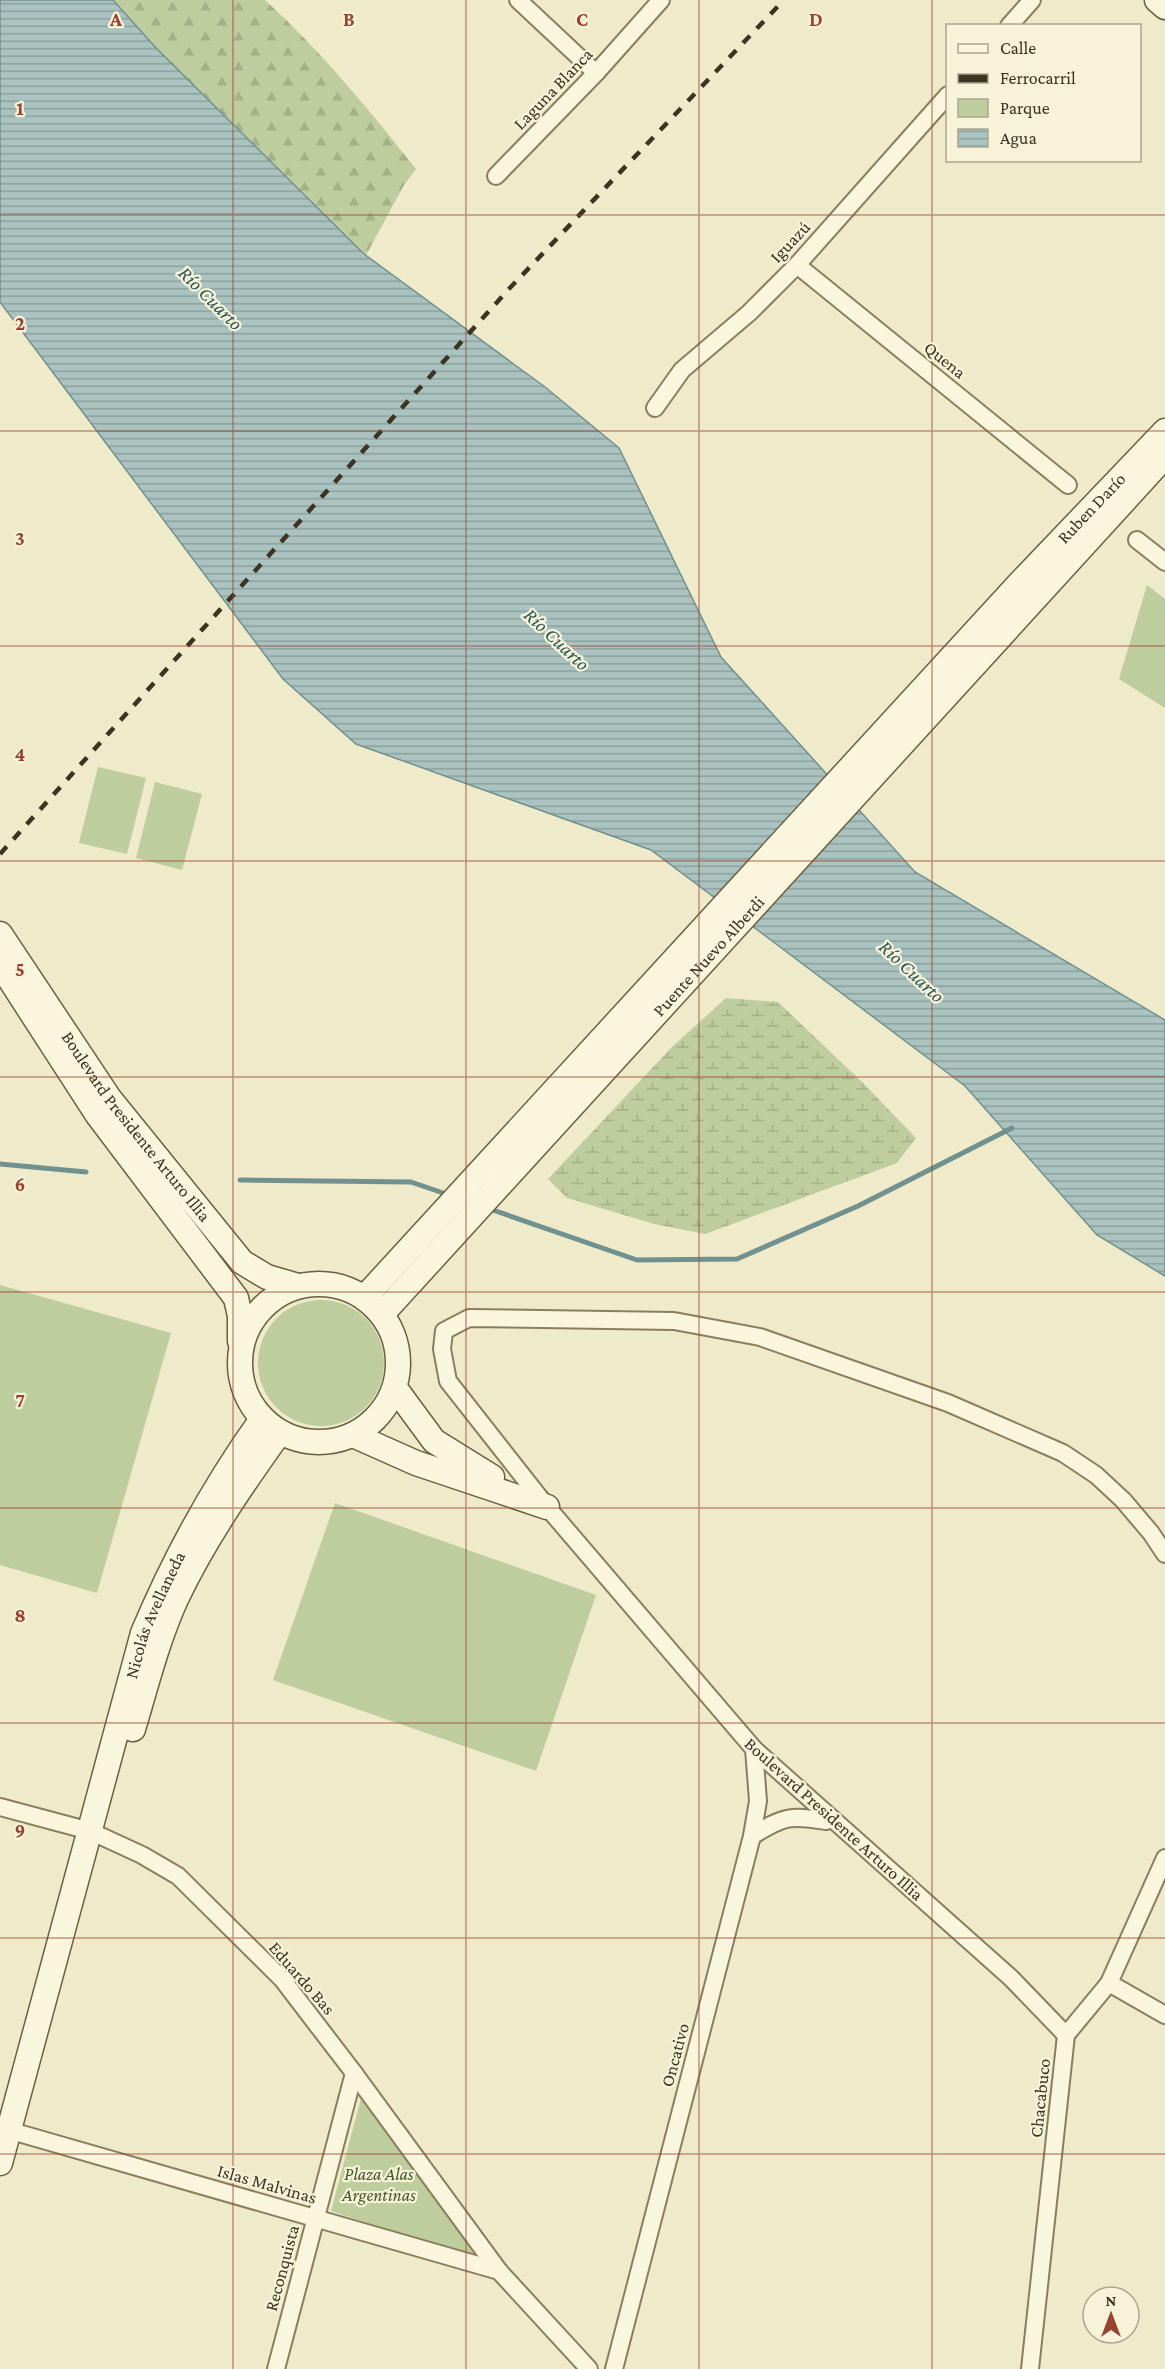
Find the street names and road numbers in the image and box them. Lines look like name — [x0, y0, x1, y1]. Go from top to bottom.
street label: Laguna Blanca — [509, 44, 597, 134]
street label: Iguazú — [766, 217, 814, 267]
street label: Quena — [920, 337, 970, 383]
street label: Ruben Darío — [1053, 469, 1130, 548]
street label: Puente Nuevo Alberdi — [649, 892, 769, 1020]
street label: Boulevard Presidente Arturo Illia — [58, 1028, 215, 1225]
street label: Nicolás Avellaneda — [121, 1548, 189, 1681]
street label: Boulevard Presidente Arturo Illia — [741, 1733, 927, 1905]
street label: Eduardo Bas — [265, 1937, 339, 2019]
street label: Oncativo — [657, 2021, 693, 2089]
street label: Chacabuco — [1026, 2057, 1054, 2139]
street label: Islas Malvinas — [215, 2160, 319, 2208]
street label: Reconquista — [261, 2223, 303, 2313]

